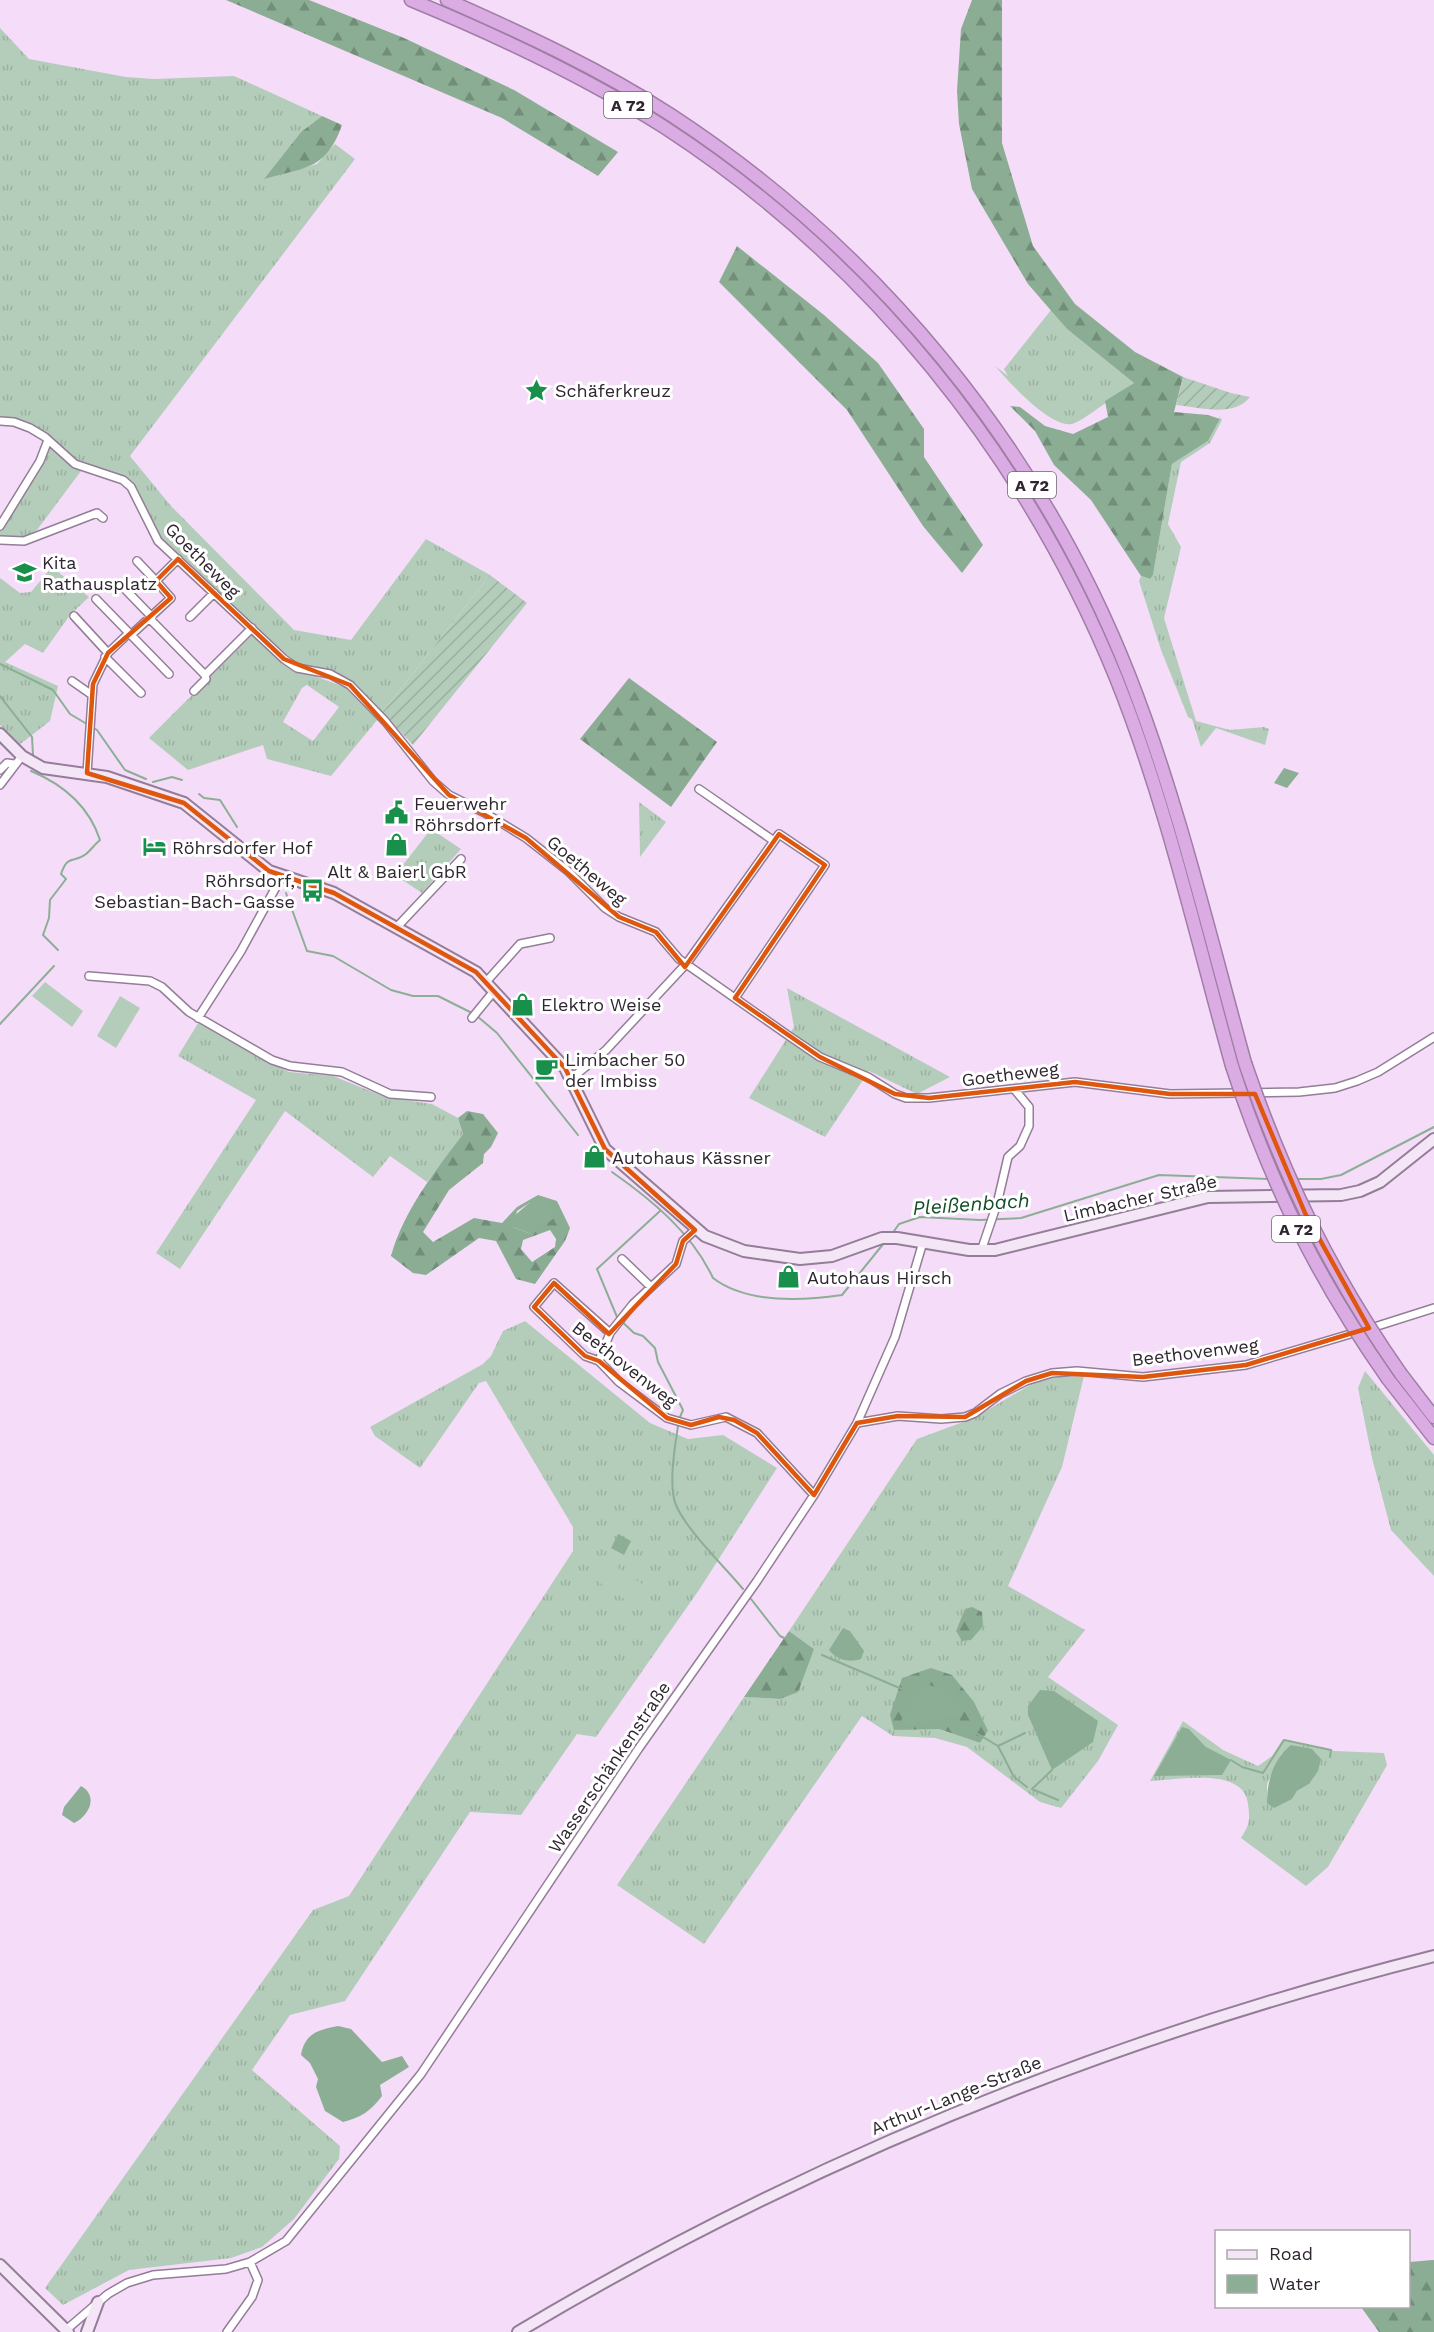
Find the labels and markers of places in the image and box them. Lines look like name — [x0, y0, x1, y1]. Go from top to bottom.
place icon: Schäferkreuz — [524, 377, 550, 403]
place label: Schäferkreuz — [555, 380, 671, 401]
place label: Kita Rathausplatz — [42, 552, 157, 594]
school or university icon: Kita Rathausplatz — [11, 559, 37, 585]
place label: Feuerwehr Röhrsdorf — [414, 793, 507, 835]
public building icon: Feuerwehr Röhrsdorf — [383, 800, 409, 826]
shop icon: Alt & Baierl GbR — [384, 832, 410, 858]
hotel icon: Röhrsdorfer Hof — [141, 834, 167, 860]
place label: Röhrsdorfer Hof — [172, 837, 313, 858]
place label: Alt & Baierl GbR — [327, 861, 467, 882]
place label: Röhrsdorf, Sebastian-Bach-Gasse — [94, 870, 295, 912]
bus stop icon: Röhrsdorf, Sebastian-Bach-Gasse — [300, 877, 326, 903]
shop icon: Elektro Weise — [510, 991, 536, 1017]
place label: Elektro Weise — [541, 994, 661, 1015]
place label: Limbacher 50 der Imbiss — [565, 1049, 686, 1091]
cafe icon: Limbacher 50 der Imbiss — [534, 1056, 560, 1082]
shop icon: Autohaus Kässner — [581, 1144, 607, 1170]
place label: Autohaus Kässner — [612, 1147, 771, 1168]
shop icon: Autohaus Hirsch — [776, 1264, 802, 1290]
place label: Autohaus Hirsch — [807, 1267, 952, 1288]

